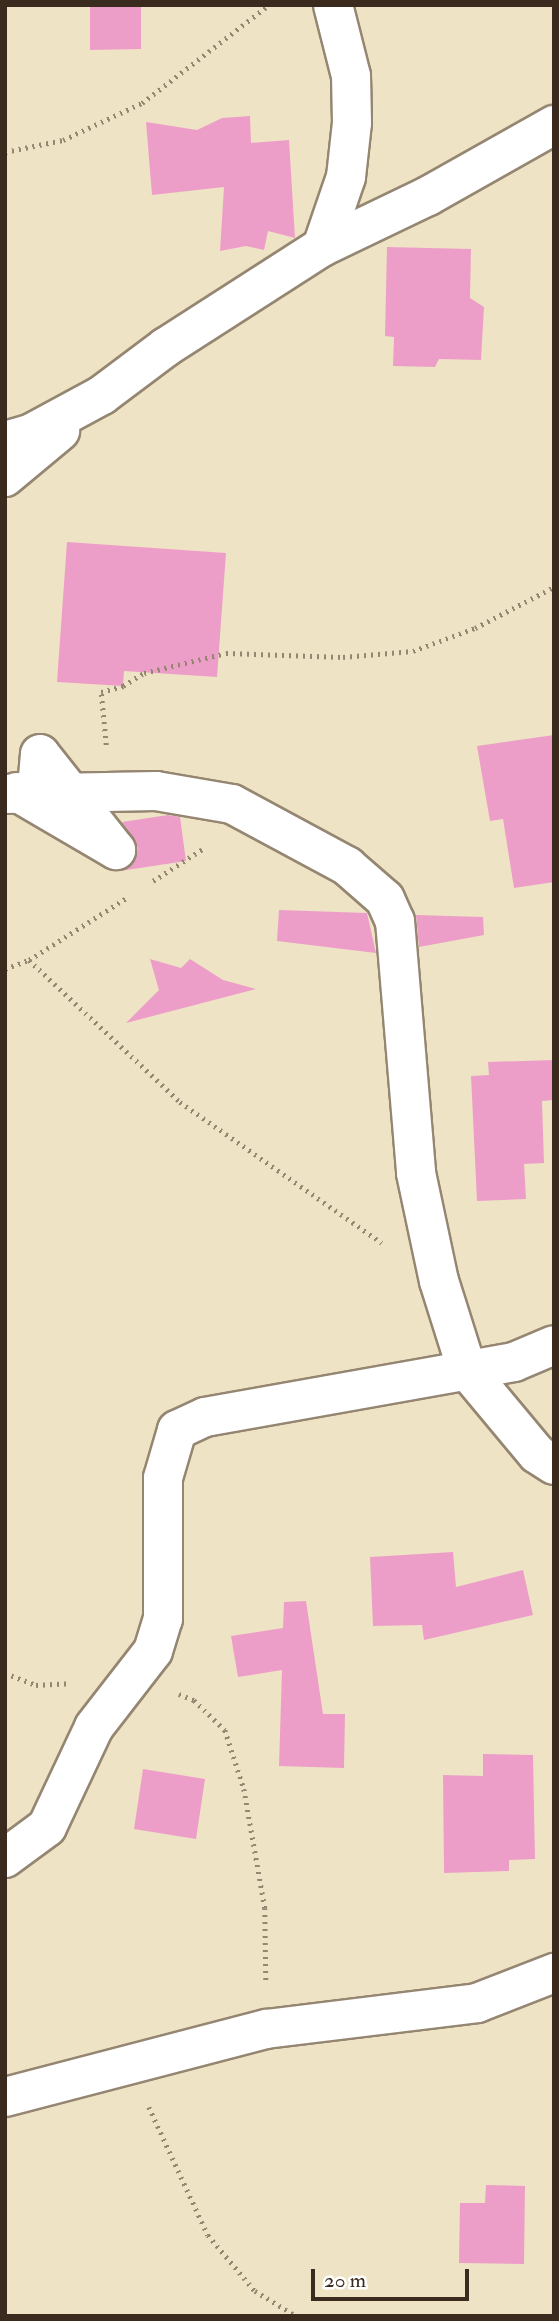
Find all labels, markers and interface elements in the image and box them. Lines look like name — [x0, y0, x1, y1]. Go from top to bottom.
scale bar — [314, 2254, 472, 2298]
text: 20 m — [324, 2267, 366, 2294]

